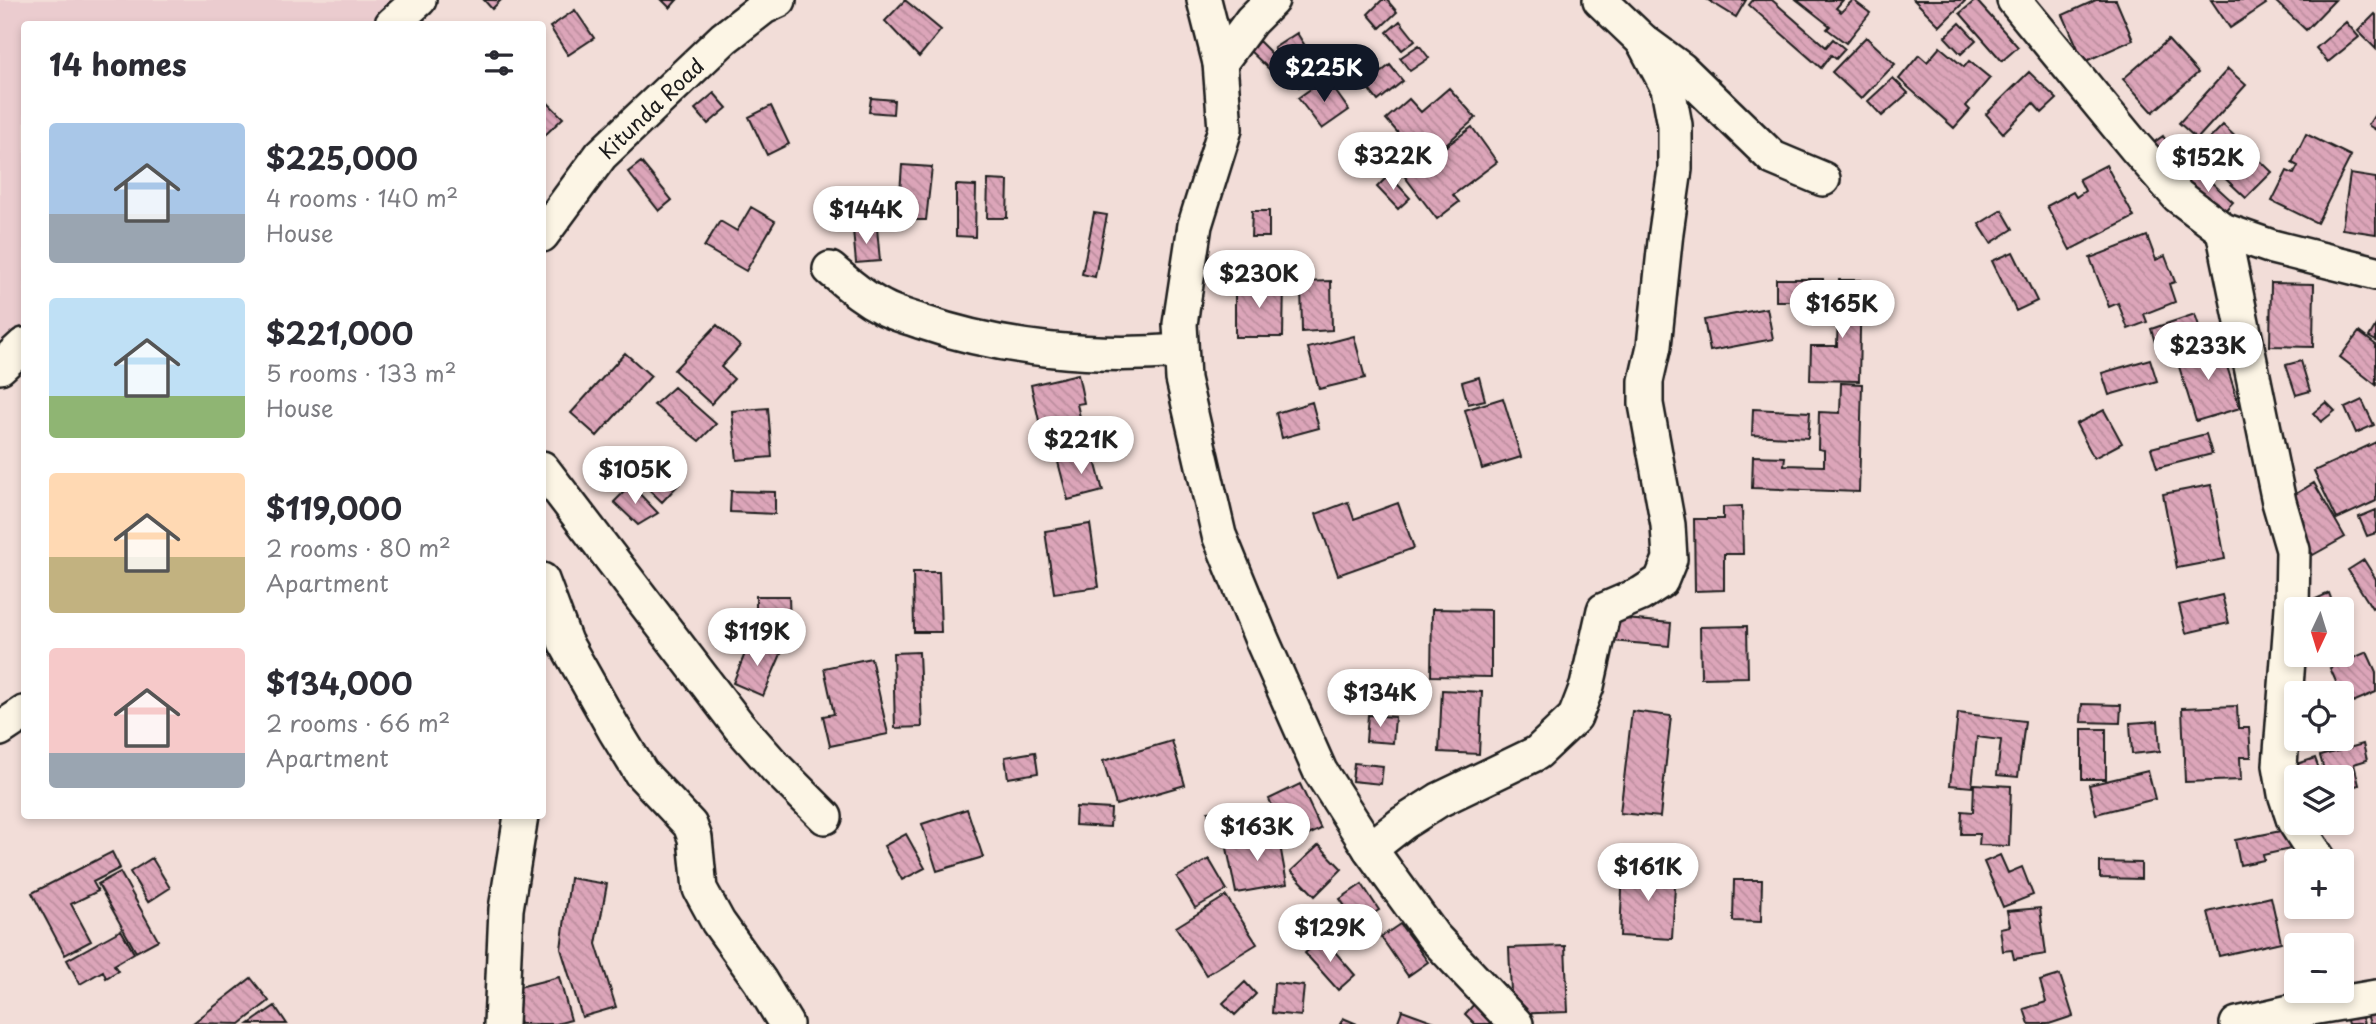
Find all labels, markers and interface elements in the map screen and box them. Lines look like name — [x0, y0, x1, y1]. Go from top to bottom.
text: 14 homes — [49, 41, 187, 86]
icon: filters — [480, 44, 518, 82]
pin: $225K — [1275, 44, 1373, 104]
text: $225K — [1285, 49, 1363, 84]
street label: Kitunda Road — [591, 50, 711, 166]
pin: $322K — [1344, 132, 1442, 192]
pin: $152K — [2159, 134, 2257, 194]
text: $225,000 — [266, 135, 418, 180]
text: $322K — [1354, 137, 1432, 172]
text: $152K — [2172, 139, 2244, 174]
icon: home — [105, 151, 189, 235]
text: 4 rooms · 140 m² — [266, 180, 458, 215]
pin: $144K — [817, 187, 915, 246]
text: $144K — [829, 191, 903, 226]
text: House — [266, 215, 333, 250]
pin: $230K — [1210, 250, 1308, 310]
text: $230K — [1219, 255, 1299, 290]
pin: $165K — [1793, 280, 1891, 340]
text: $165K — [1806, 285, 1878, 320]
text: $221,000 — [266, 310, 413, 355]
pin: $233K — [2159, 322, 2257, 382]
icon: home — [105, 326, 189, 410]
text: $233K — [2170, 327, 2246, 362]
text: 5 rooms · 133 m² — [266, 355, 457, 390]
text: House — [266, 390, 333, 425]
pin: $221K — [1032, 416, 1130, 476]
text: $221K — [1044, 421, 1118, 456]
pin: $105K — [586, 447, 684, 506]
text: $105K — [598, 451, 672, 486]
text: $119,000 — [266, 485, 402, 530]
icon: home — [105, 501, 189, 585]
text: 2 rooms · 80 m² — [266, 530, 451, 565]
text: Apartment — [266, 565, 389, 600]
north arrow — [2284, 597, 2354, 667]
map controls — [2284, 597, 2354, 1003]
pin: $119K — [708, 608, 806, 668]
text: $119K — [724, 613, 790, 648]
text: $134,000 — [266, 660, 413, 705]
pin: $134K — [1331, 670, 1429, 729]
text: $134K — [1343, 674, 1417, 709]
icon: home — [105, 676, 189, 760]
button: locate — [2284, 681, 2354, 751]
text: 2 rooms · 66 m² — [266, 705, 450, 740]
text: Apartment — [266, 740, 389, 775]
button: layers — [2284, 765, 2354, 835]
pin: $163K — [1208, 804, 1306, 863]
text: $163K — [1220, 808, 1294, 843]
pin: $161K — [1599, 844, 1697, 903]
text: $161K — [1614, 848, 1682, 883]
button: + — [2284, 849, 2354, 919]
pin: $129K — [1281, 904, 1379, 964]
text: $129K — [1294, 909, 1366, 944]
button: − — [2284, 933, 2354, 1003]

